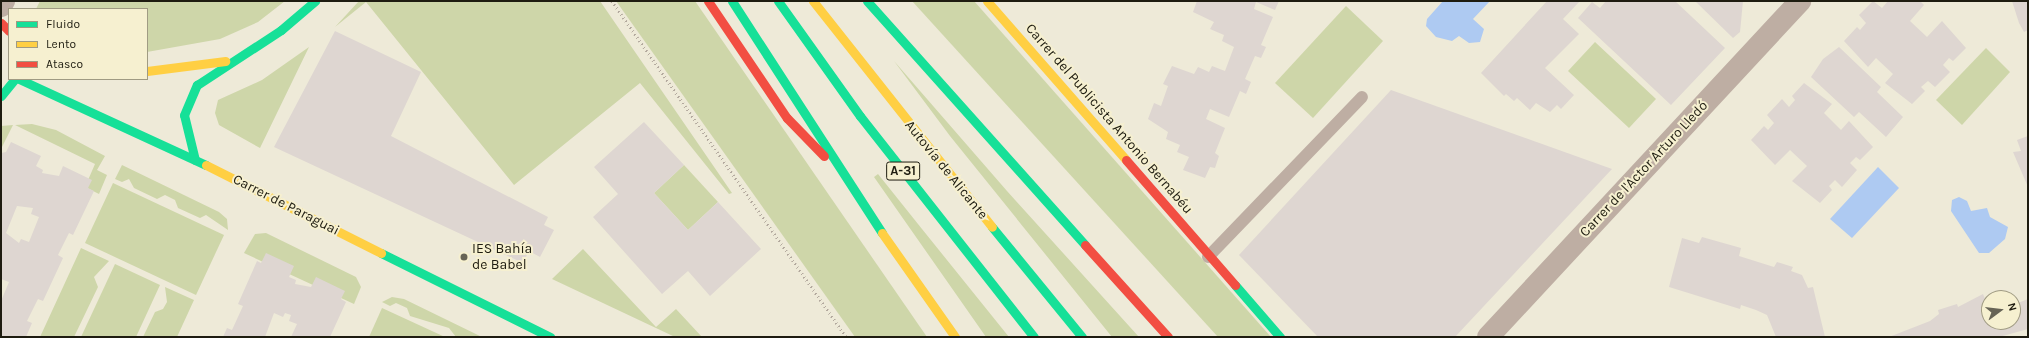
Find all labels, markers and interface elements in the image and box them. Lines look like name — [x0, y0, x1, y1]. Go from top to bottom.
legend — [8, 8, 148, 80]
text: Fluido — [46, 17, 80, 31]
street label: Carrer del Publicista Antonio Bernabéu — [1022, 20, 1196, 218]
text: Lento — [46, 37, 76, 51]
text: Atasco — [46, 57, 83, 71]
street label: Carrer de l'Actor Arturo Lledó — [1577, 98, 1711, 240]
street label: Autovía de Alicante — [901, 117, 991, 223]
road number: A-31 — [886, 160, 920, 182]
street label: Carrer de Paraguai — [230, 171, 342, 239]
place label: IES Bahía de Babel — [472, 241, 532, 274]
marker: IES Bahía de Babel — [459, 252, 469, 262]
north arrow — [1981, 290, 2021, 330]
text: N — [2005, 302, 2019, 313]

